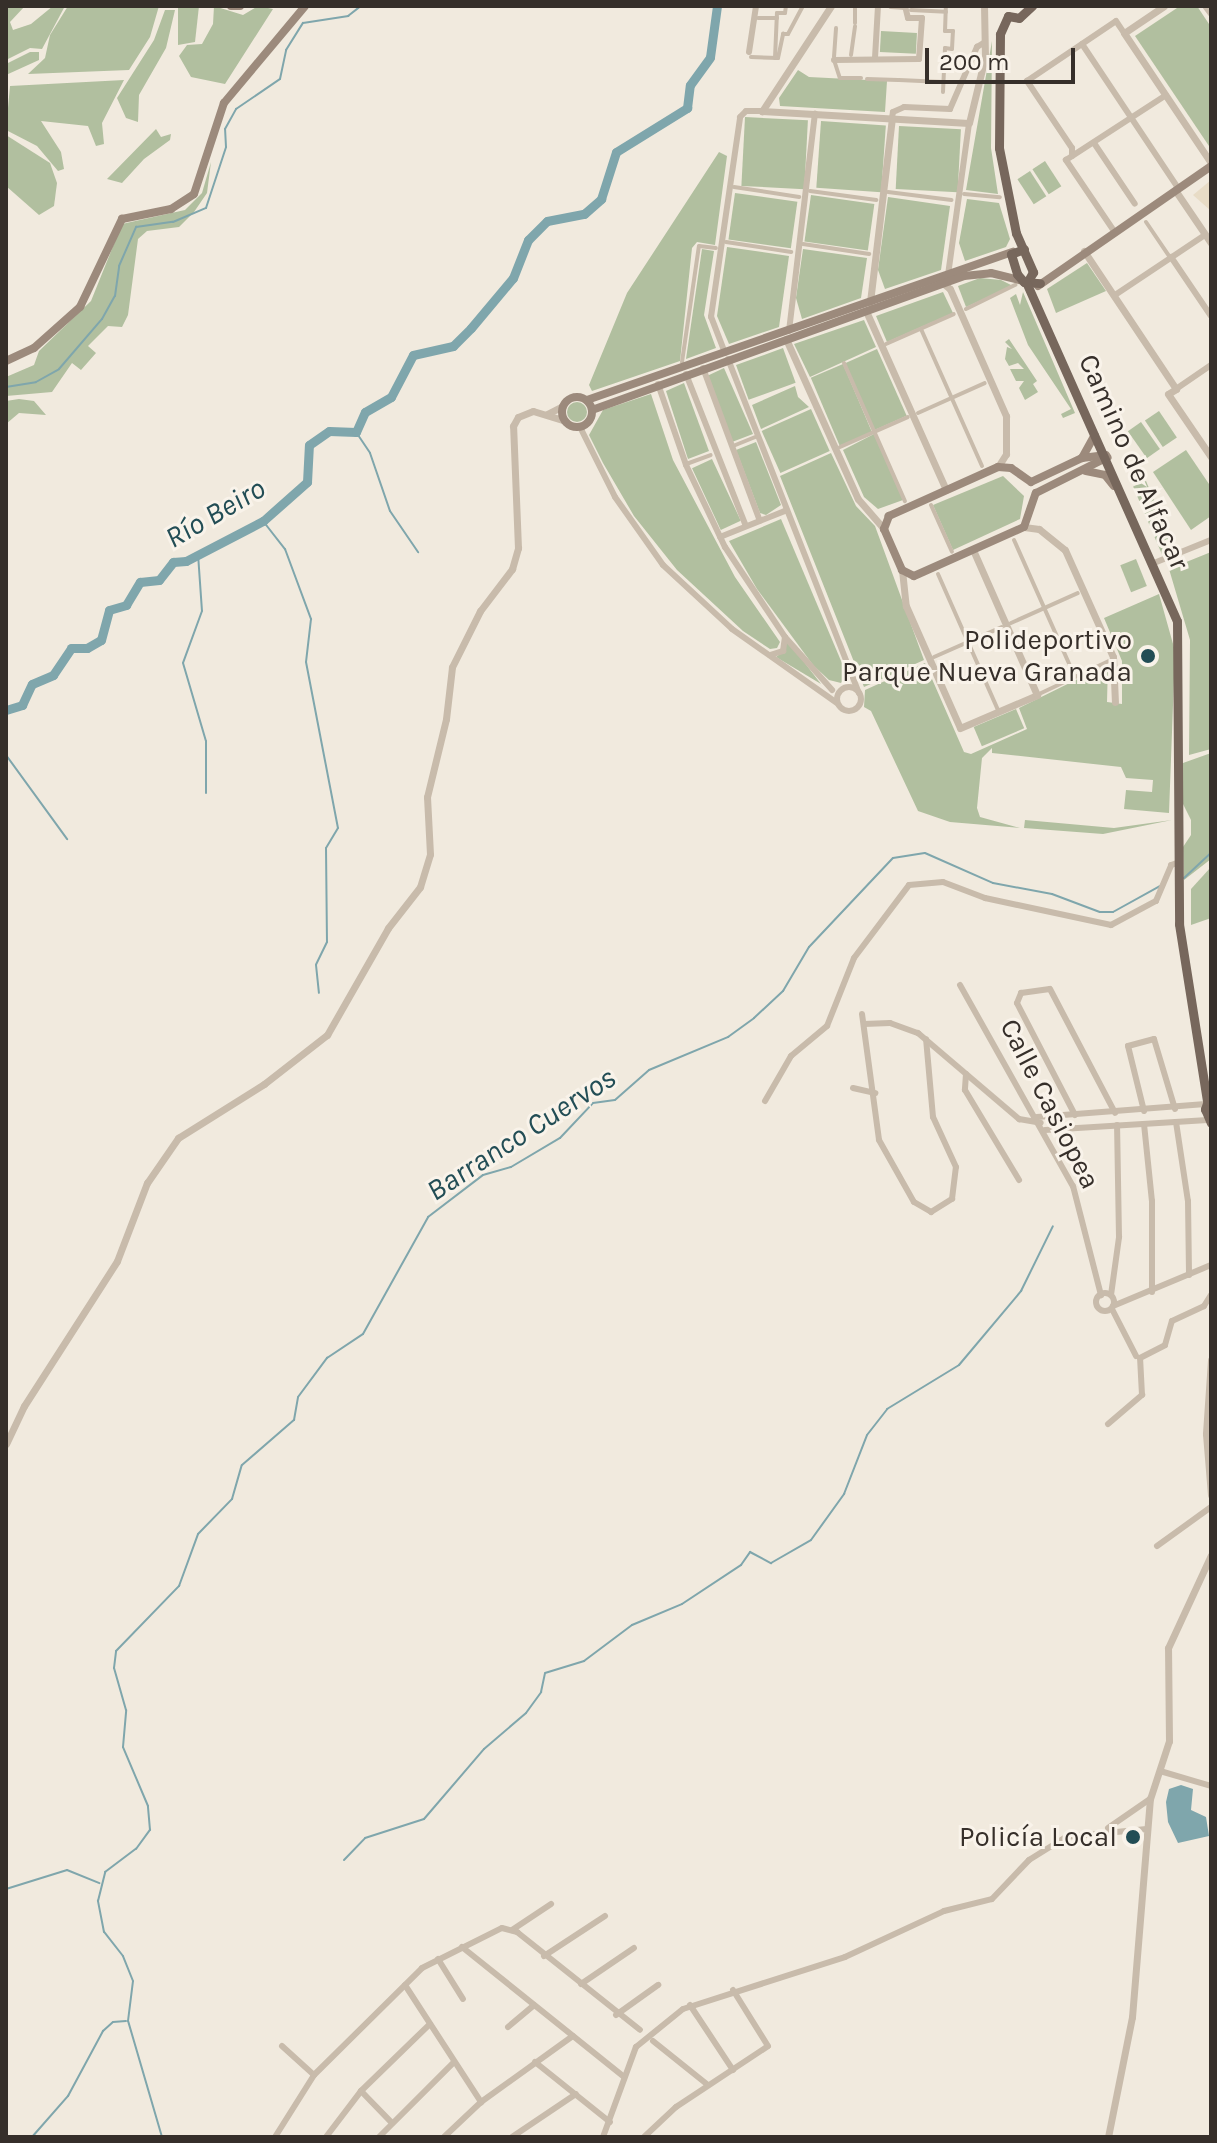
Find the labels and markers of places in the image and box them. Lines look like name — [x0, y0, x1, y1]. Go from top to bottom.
place label: Polideportivo Parque Nueva Granada — [842, 623, 1132, 689]
marker: Polideportivo Parque Nueva Granada — [1139, 647, 1157, 665]
place label: Policía Local — [959, 1820, 1117, 1854]
marker: Policía Local — [1124, 1828, 1142, 1846]

